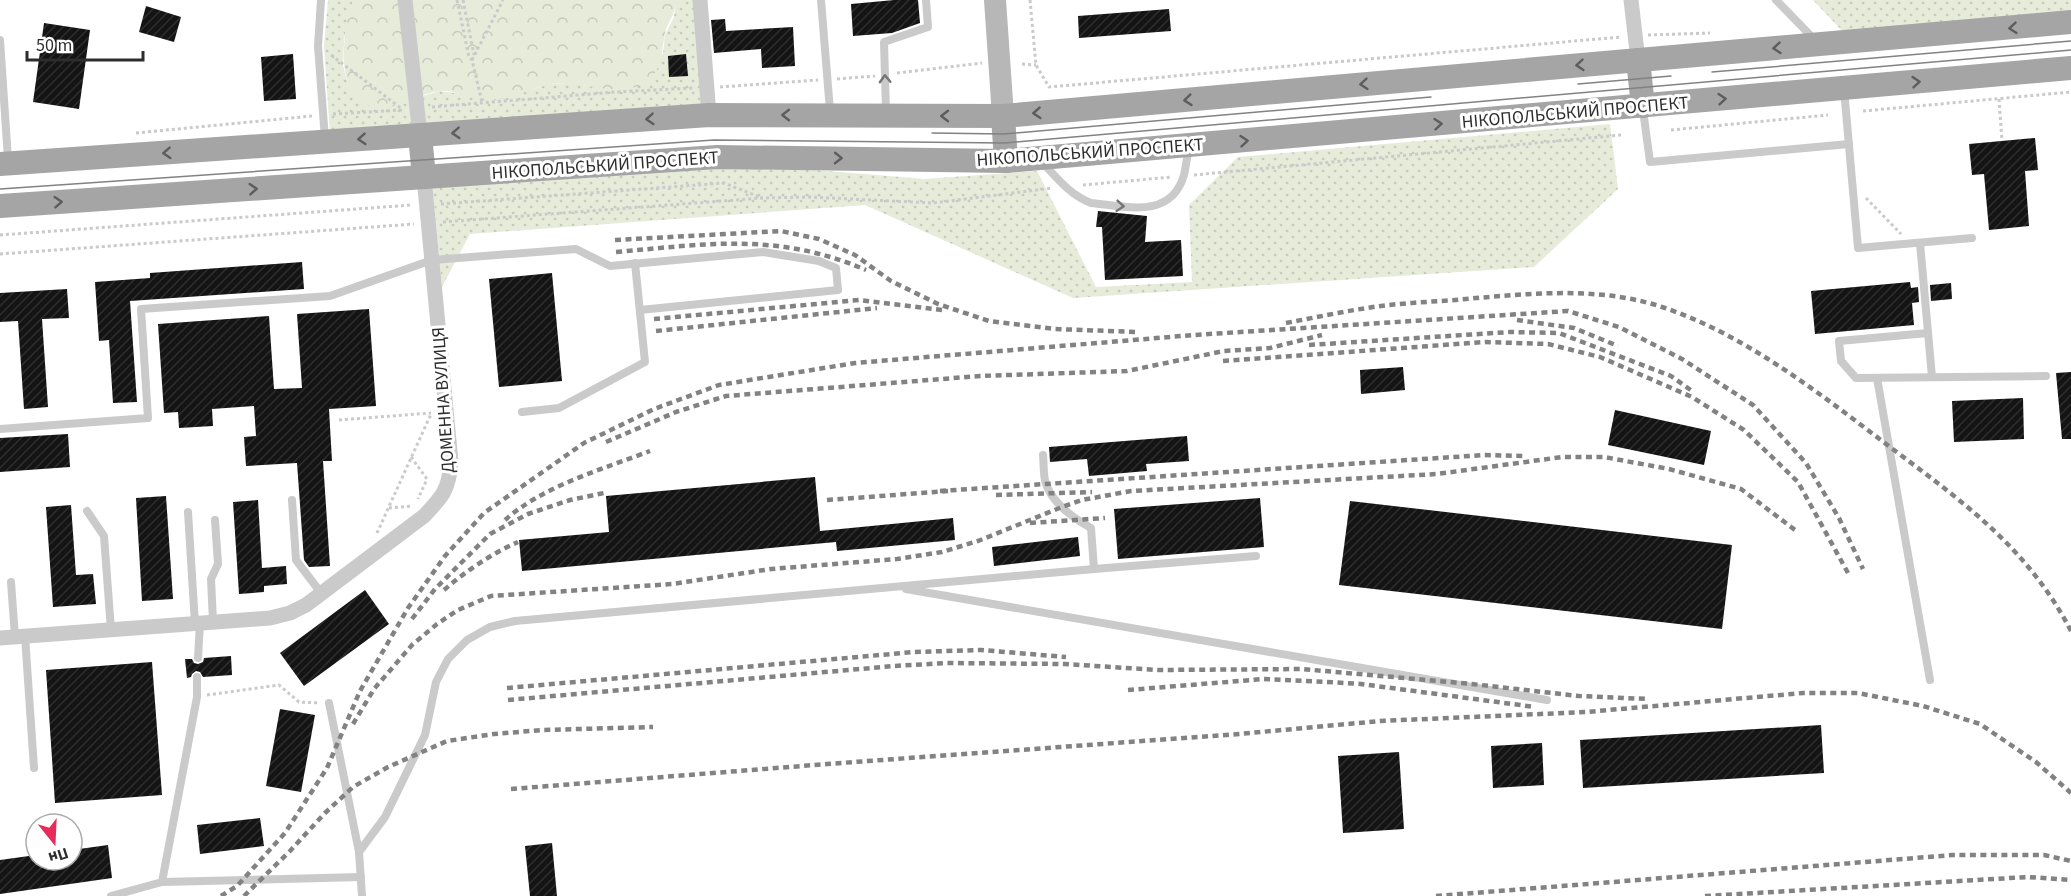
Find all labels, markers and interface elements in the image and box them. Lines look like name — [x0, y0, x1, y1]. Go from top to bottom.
one-way arrow — [2008, 21, 2017, 34]
scale bar — [27, 24, 142, 62]
text: 50 m — [36, 33, 72, 58]
one-way arrow — [1772, 41, 1781, 54]
one-way arrow — [1575, 58, 1584, 71]
one-way arrow — [879, 74, 892, 83]
one-way arrow — [1912, 75, 1921, 88]
one-way arrow — [1360, 77, 1369, 90]
street label: НІКОПОЛЬСЬКИЙ ПРОСПЕКТ — [1461, 90, 1690, 135]
one-way arrow — [1718, 92, 1727, 105]
one-way arrow — [1183, 93, 1193, 106]
one-way arrow — [1033, 106, 1042, 119]
one-way arrow — [781, 109, 790, 121]
one-way arrow — [940, 110, 949, 122]
one-way arrow — [646, 113, 655, 126]
one-way arrow — [1433, 118, 1442, 131]
one-way arrow — [451, 126, 460, 139]
street label: НІКОПОЛЬСЬКИЙ ПРОСПЕКТ — [976, 132, 1205, 173]
one-way arrow — [357, 133, 366, 146]
one-way arrow — [1239, 135, 1248, 148]
street label: НІКОПОЛЬСЬКИЙ ПРОСПЕКТ — [491, 145, 720, 186]
one-way arrow — [163, 146, 172, 159]
one-way arrow — [834, 152, 843, 165]
one-way arrow — [248, 182, 257, 195]
one-way arrow — [54, 196, 63, 209]
one-way arrow — [1115, 199, 1124, 212]
street label: ДОМЕННА ВУЛИЦЯ — [426, 326, 461, 474]
north arrow — [24, 812, 84, 872]
text: Пн — [45, 842, 71, 869]

